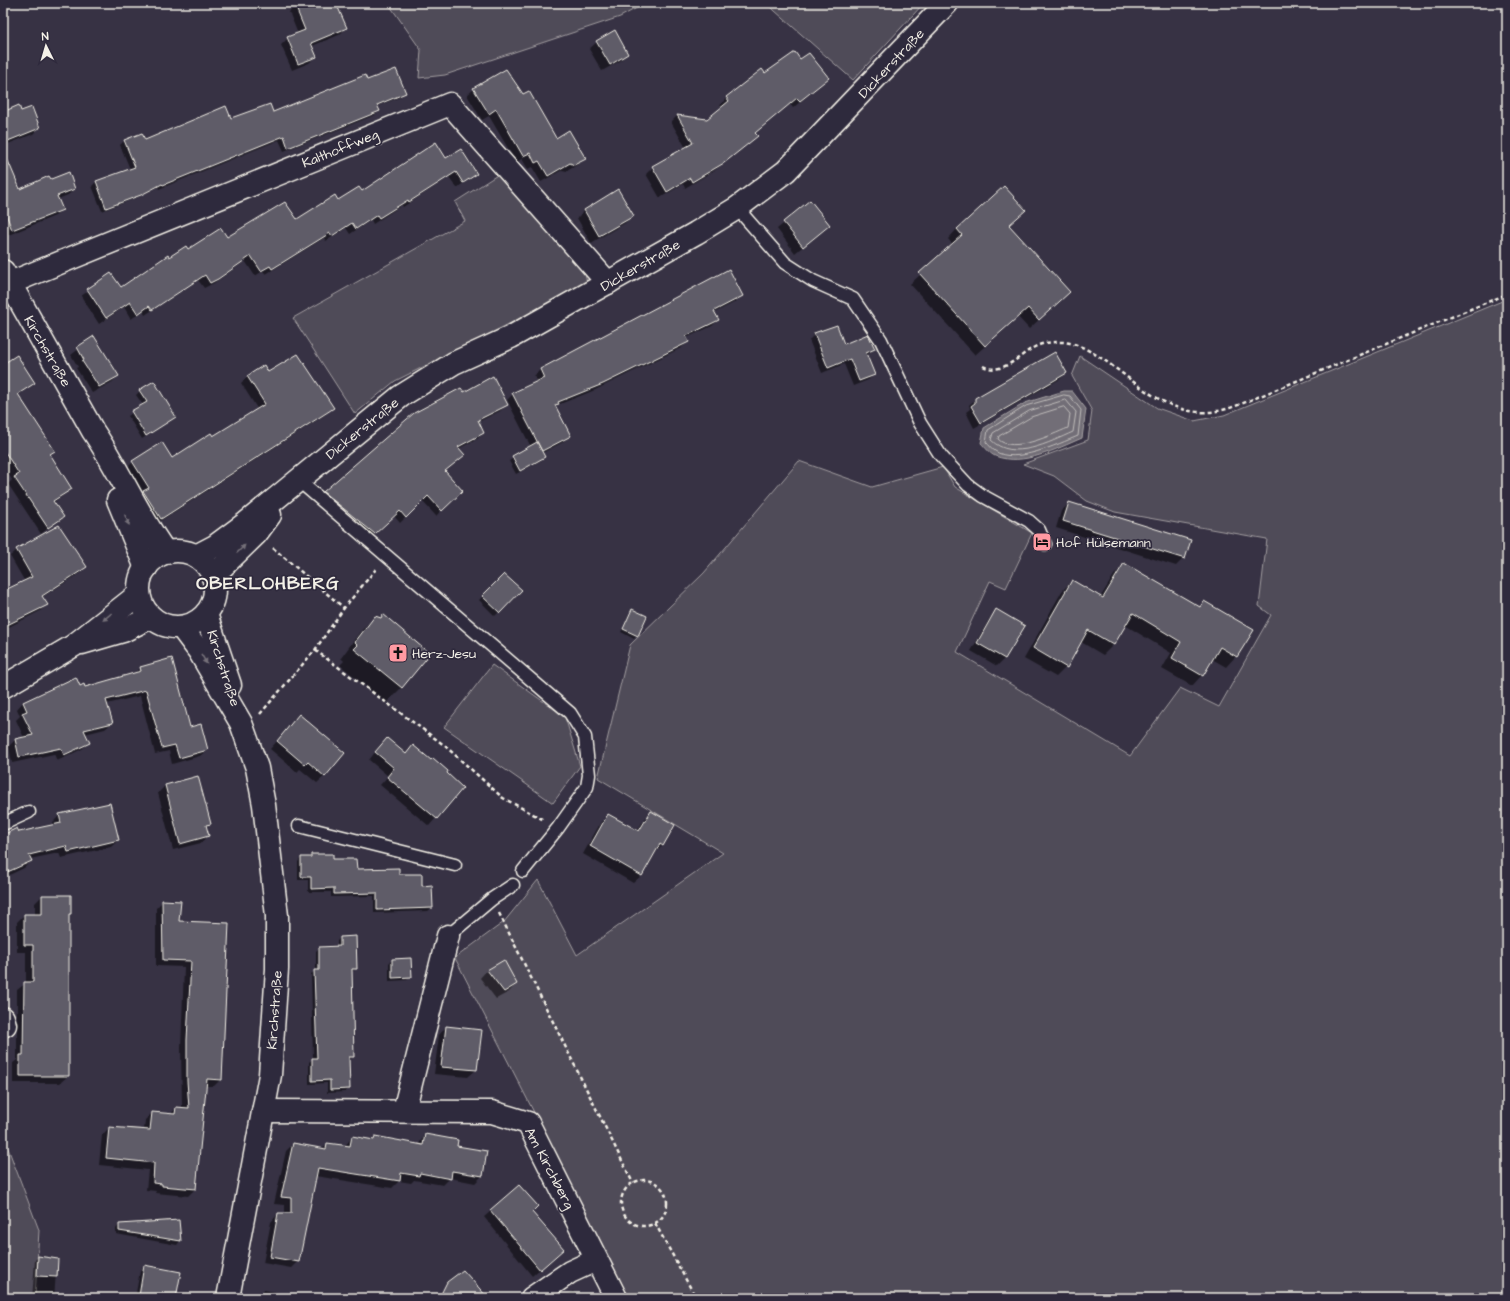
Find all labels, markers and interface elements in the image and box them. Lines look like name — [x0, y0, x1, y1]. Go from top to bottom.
street label: Dickerstraße — [854, 24, 930, 103]
north arrow — [26, 26, 66, 66]
text: N — [41, 29, 49, 44]
street label: Kalthoffweg — [299, 124, 382, 173]
street label: Dickerstraße — [597, 235, 684, 297]
street label: Kirchstraße — [19, 312, 76, 391]
street label: Dickerstraße — [322, 393, 404, 465]
one-way arrow — [124, 515, 130, 526]
hotel icon: Hof Hülsemann — [1031, 531, 1053, 553]
place label: Hof Hülsemann — [1056, 533, 1151, 553]
one-way arrow — [236, 544, 245, 554]
district label: OBERLOHBERG — [196, 571, 340, 596]
one-way arrow — [102, 612, 113, 621]
street label: Kirchstraße — [201, 628, 245, 709]
church icon: Herz-Jesu — [387, 642, 409, 664]
place label: Herz-Jesu — [412, 644, 476, 664]
one-way arrow — [200, 653, 207, 665]
street label: Kirchstraße — [262, 969, 288, 1050]
street label: Am Kirchberg — [519, 1124, 579, 1213]

